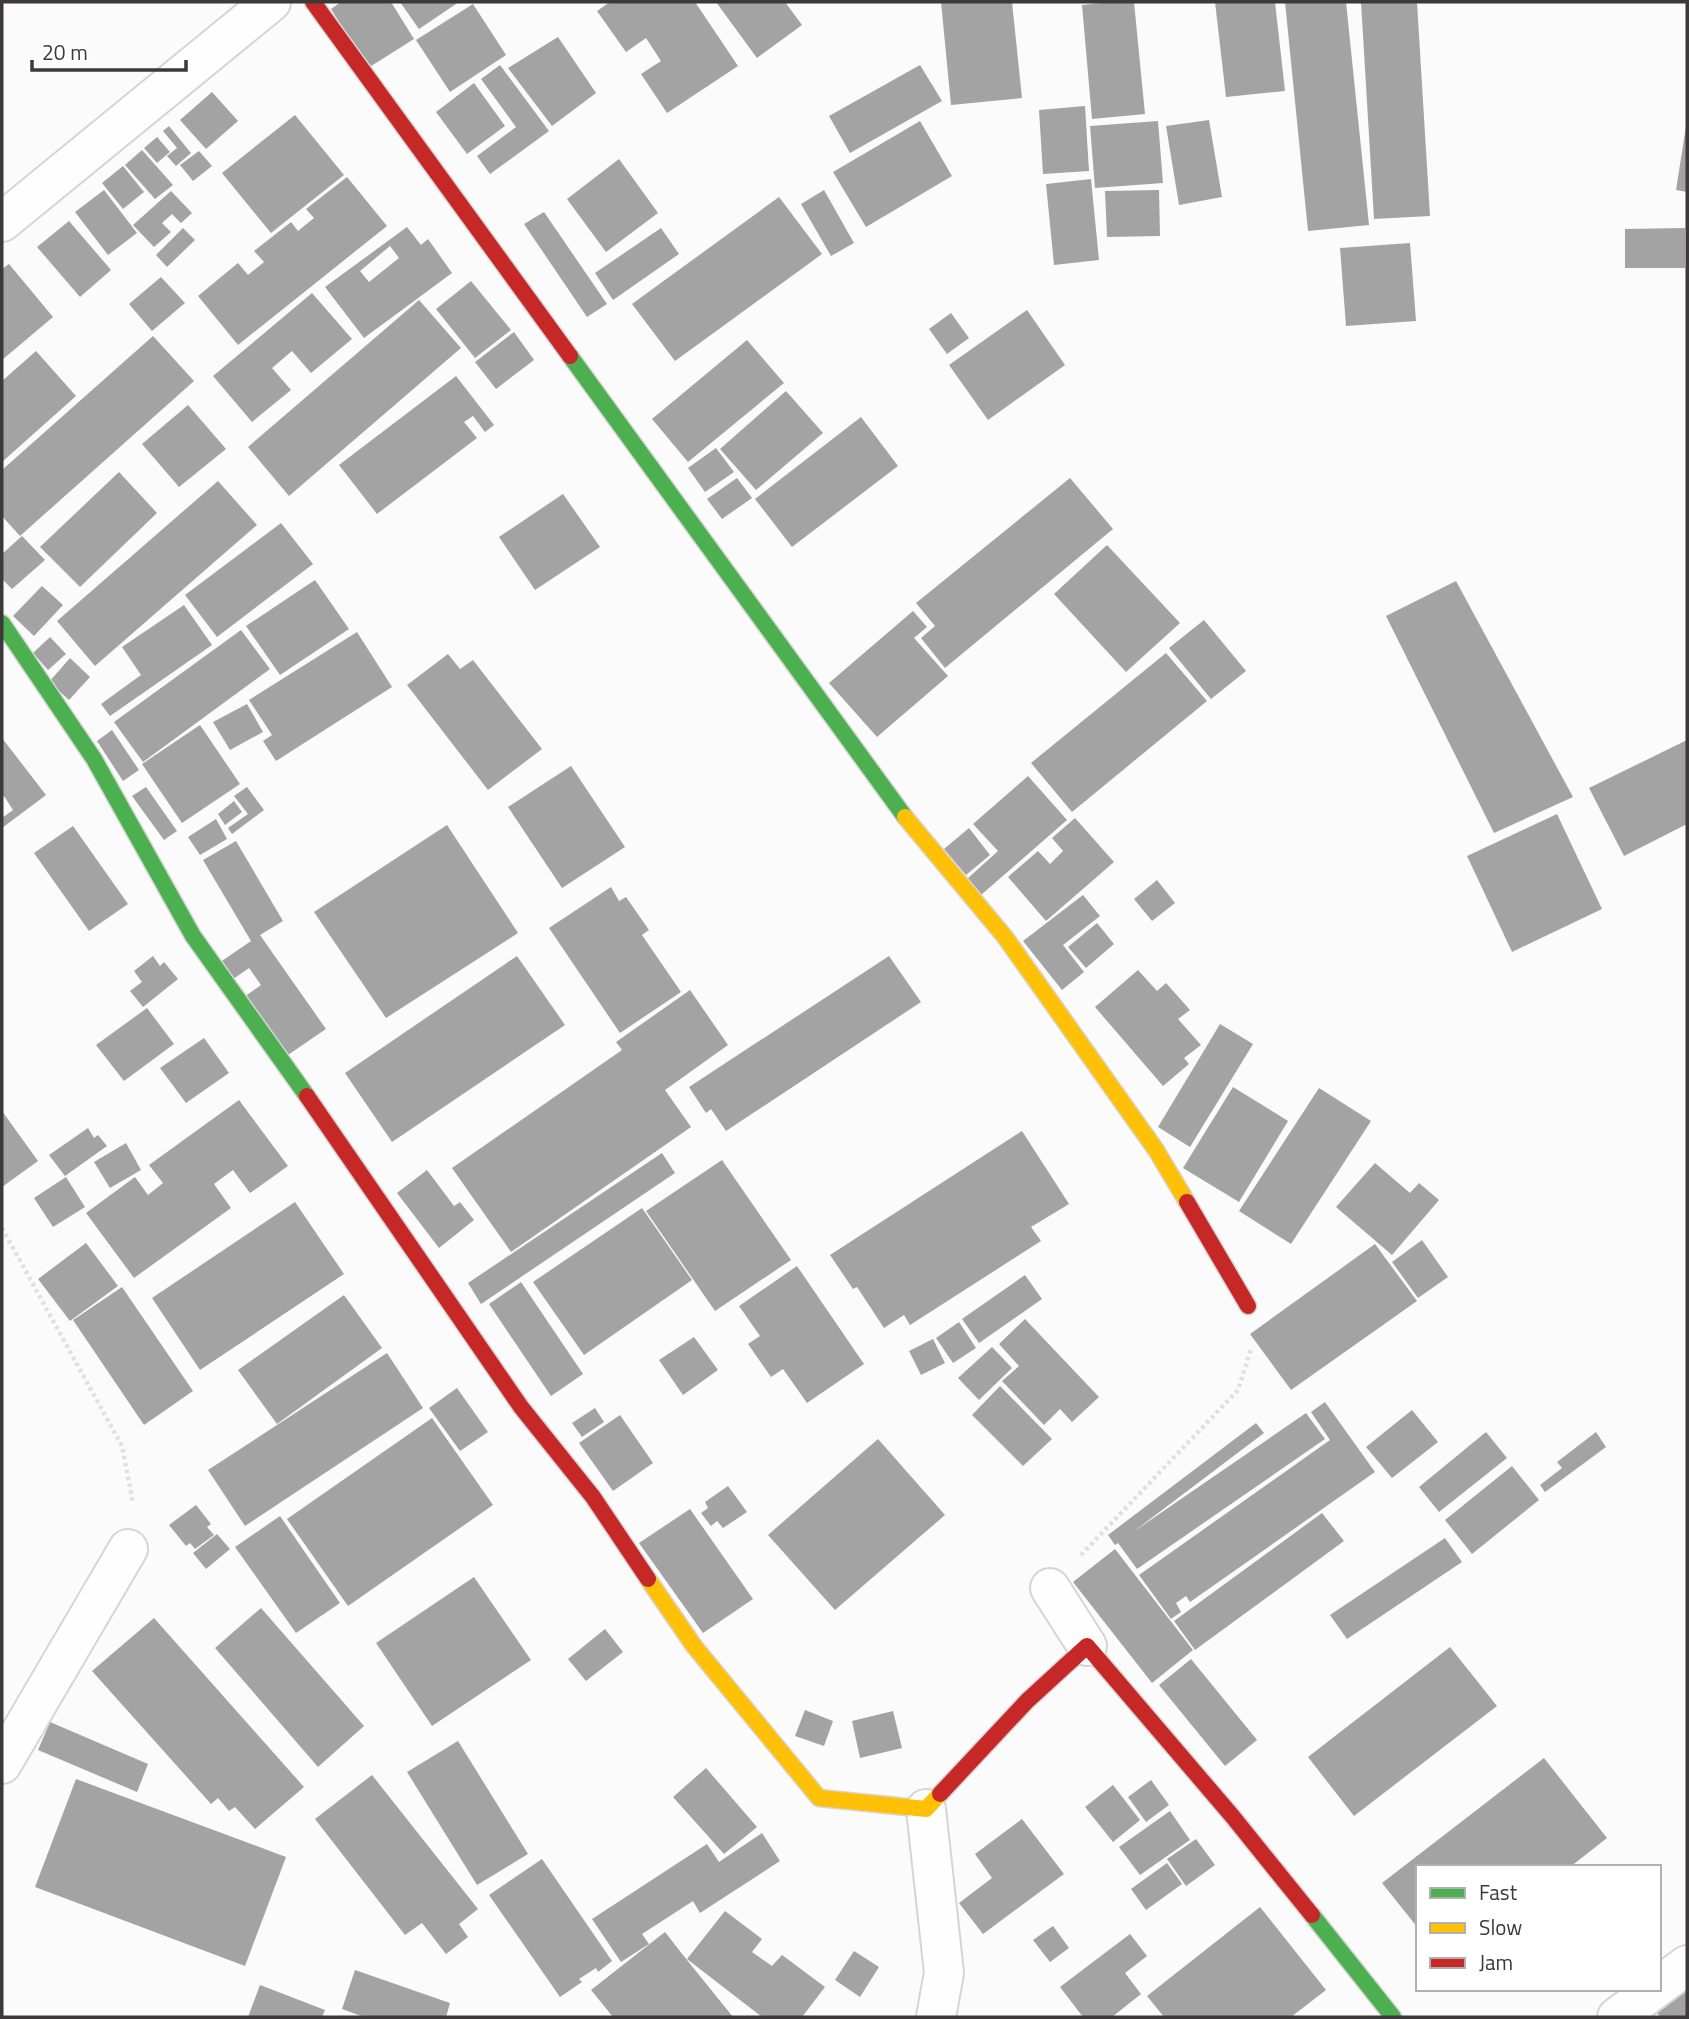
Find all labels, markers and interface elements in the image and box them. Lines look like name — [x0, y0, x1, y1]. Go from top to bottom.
scale bar — [32, 28, 186, 72]
text: 20 m — [42, 36, 88, 68]
legend — [1416, 1865, 1661, 1991]
text: Fast — [1479, 1876, 1518, 1908]
text: Slow — [1479, 1911, 1522, 1943]
text: Jam — [1479, 1946, 1513, 1978]

